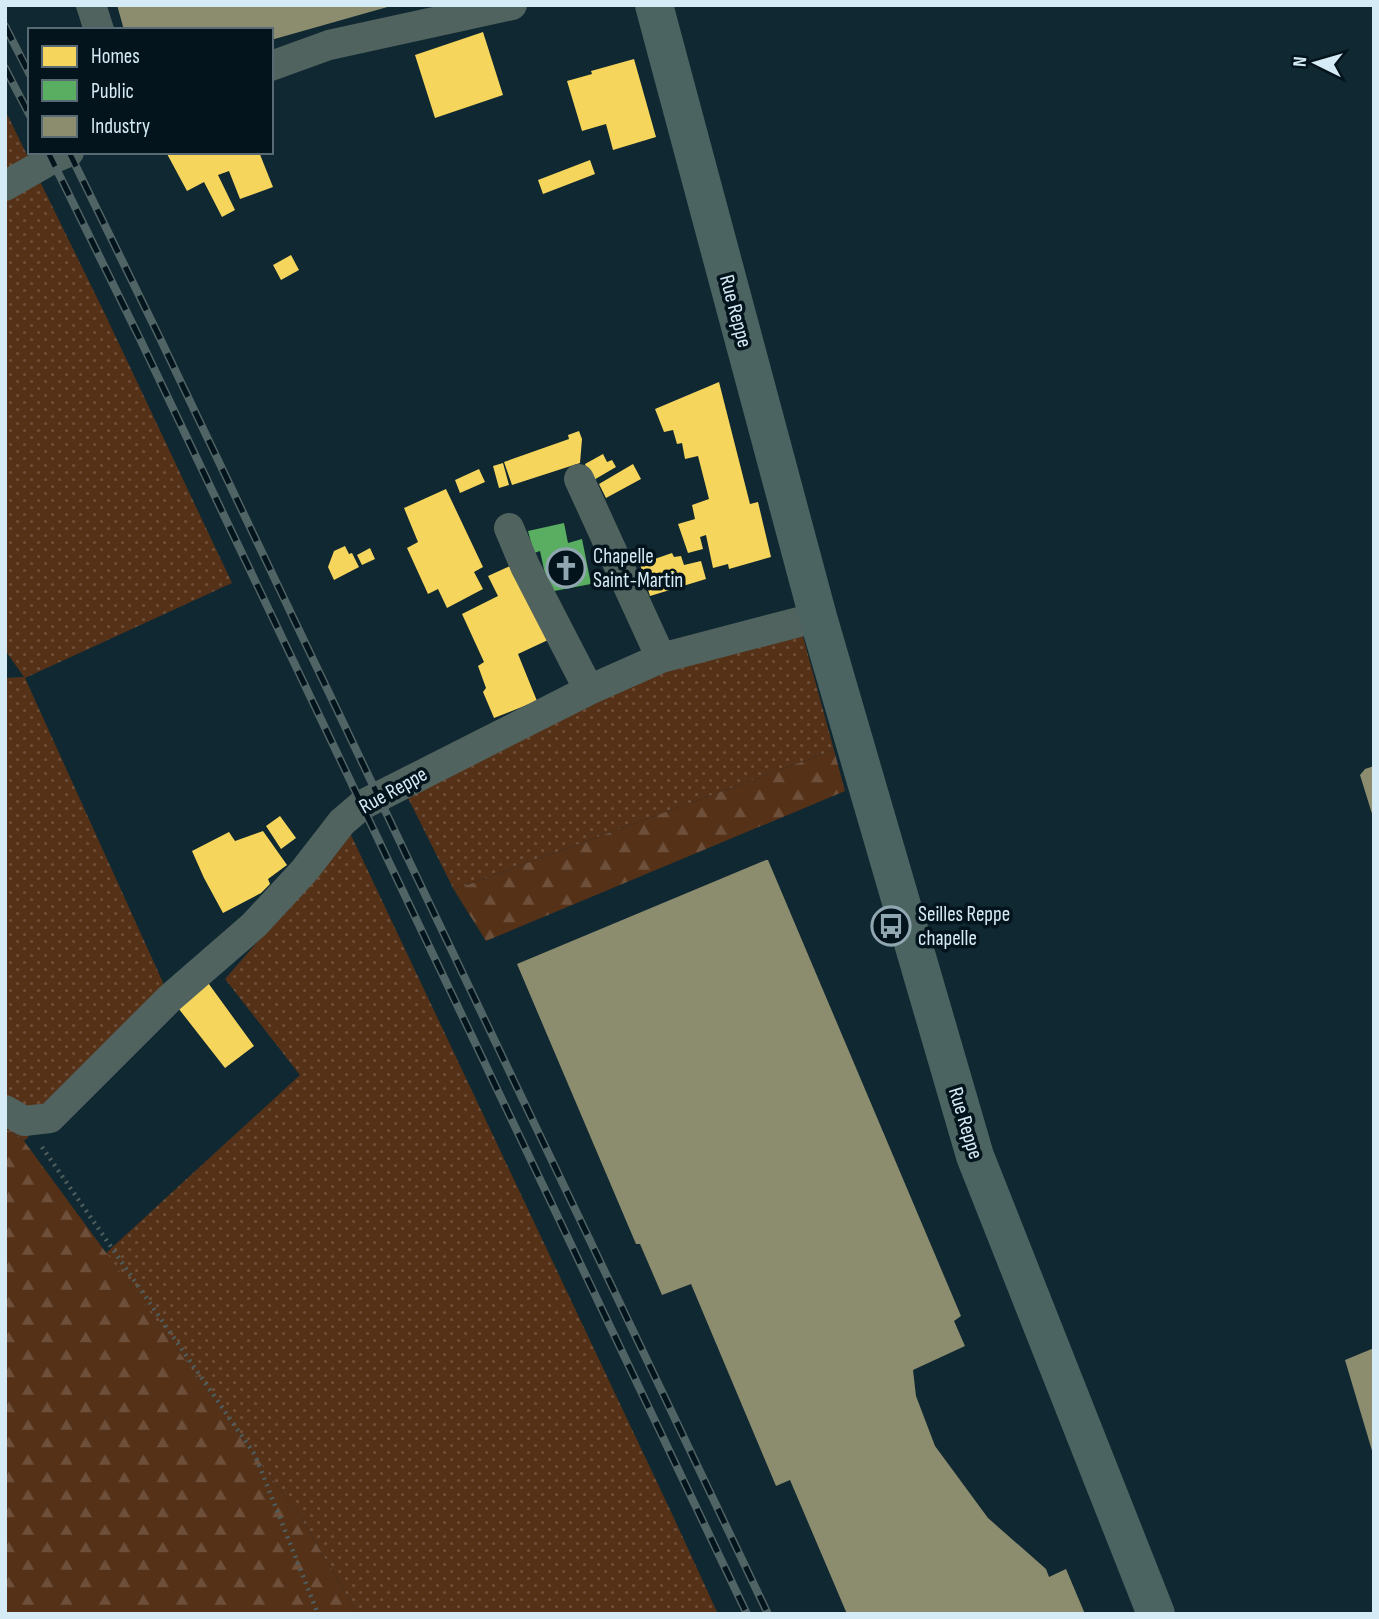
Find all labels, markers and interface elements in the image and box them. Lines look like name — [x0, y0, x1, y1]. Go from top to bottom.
legend — [28, 28, 273, 154]
north arrow — [1281, 28, 1351, 98]
text: Homes — [91, 44, 140, 69]
text: N — [1289, 56, 1312, 68]
text: Public — [91, 79, 134, 104]
text: Industry — [91, 114, 150, 139]
street label: Rue Reppe — [714, 272, 757, 350]
place label: Chapelle Saint-Martin — [593, 544, 683, 593]
church icon: Chapelle Saint-Martin — [545, 547, 587, 589]
street label: Rue Reppe — [355, 762, 432, 819]
place label: Seilles Reppe chapelle — [918, 902, 1010, 951]
bus stop icon: Seilles Reppe chapelle — [870, 905, 912, 947]
street label: Rue Reppe — [943, 1084, 988, 1162]

